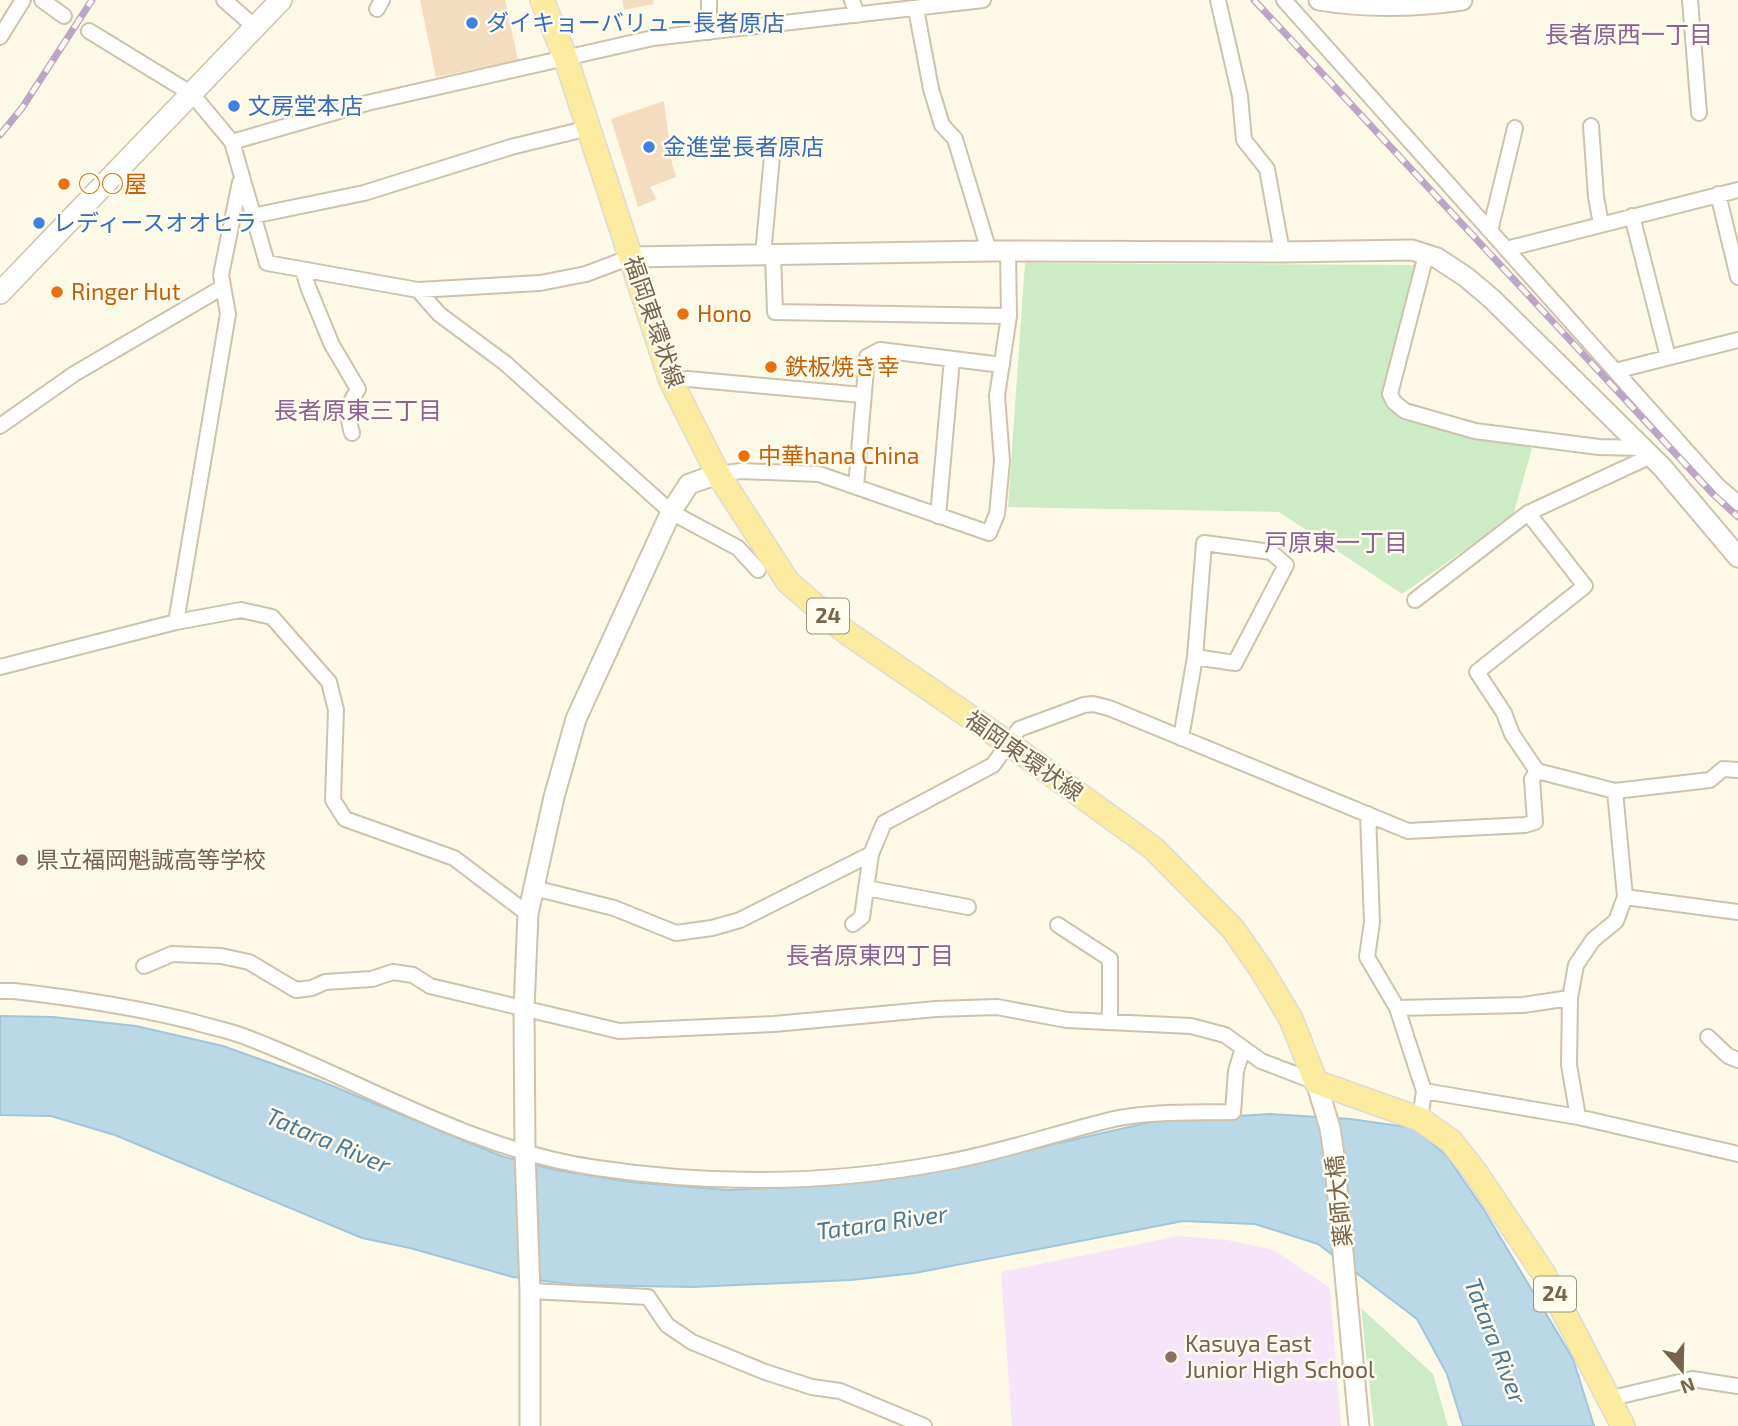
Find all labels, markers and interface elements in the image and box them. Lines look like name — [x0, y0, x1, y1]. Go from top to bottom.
place label: ダイキョーバリュー長者原店 — [486, 8, 785, 36]
marker: ダイキョーバリュー長者原店 — [464, 15, 480, 31]
district label: 長者原西一丁目 — [1545, 19, 1713, 48]
place label: 文房堂本店 — [248, 91, 363, 119]
marker: 文房堂本店 — [226, 98, 242, 114]
place label: 金進堂長者原店 — [663, 132, 824, 160]
marker: 金進堂長者原店 — [641, 139, 657, 155]
place label: ○○屋 — [78, 169, 147, 197]
marker: ○○屋 — [56, 176, 72, 192]
place label: レディースオオヒラ — [53, 208, 257, 236]
marker: レディースオオヒラ — [31, 215, 47, 231]
street label: 福岡東環状線 — [619, 252, 691, 391]
place label: Ringer Hut — [71, 277, 181, 305]
marker: Ringer Hut — [49, 284, 65, 300]
place label: Hono — [697, 299, 752, 327]
marker: Hono — [675, 306, 691, 322]
place label: 鉄板焼き幸 — [785, 352, 900, 380]
marker: 鉄板焼き幸 — [763, 359, 779, 375]
district label: 長者原東三丁目 — [274, 395, 442, 424]
place label: 中華hana China — [758, 441, 919, 469]
marker: 中華hana China — [736, 448, 752, 464]
district label: 戸原東一丁目 — [1264, 527, 1408, 556]
road number: 24 — [807, 598, 849, 634]
street label: 福岡東環状線 — [960, 704, 1089, 806]
place label: 県立福岡魁誠高等学校 — [36, 845, 266, 873]
marker: 県立福岡魁誠高等学校 — [14, 852, 30, 868]
district label: 長者原東四丁目 — [786, 940, 954, 969]
water label: Tatara River — [262, 1100, 395, 1179]
street label: 薬師大橋 — [1319, 1154, 1357, 1248]
water label: Tatara River — [814, 1198, 950, 1245]
water label: Tatara River — [1459, 1274, 1534, 1408]
road number: 24 — [1534, 1276, 1576, 1312]
place label: Kasuya East Junior High School — [1185, 1329, 1375, 1383]
north arrow — [1647, 1335, 1717, 1405]
marker: Kasuya East Junior High School — [1163, 1349, 1179, 1365]
text: N — [1678, 1373, 1698, 1400]

